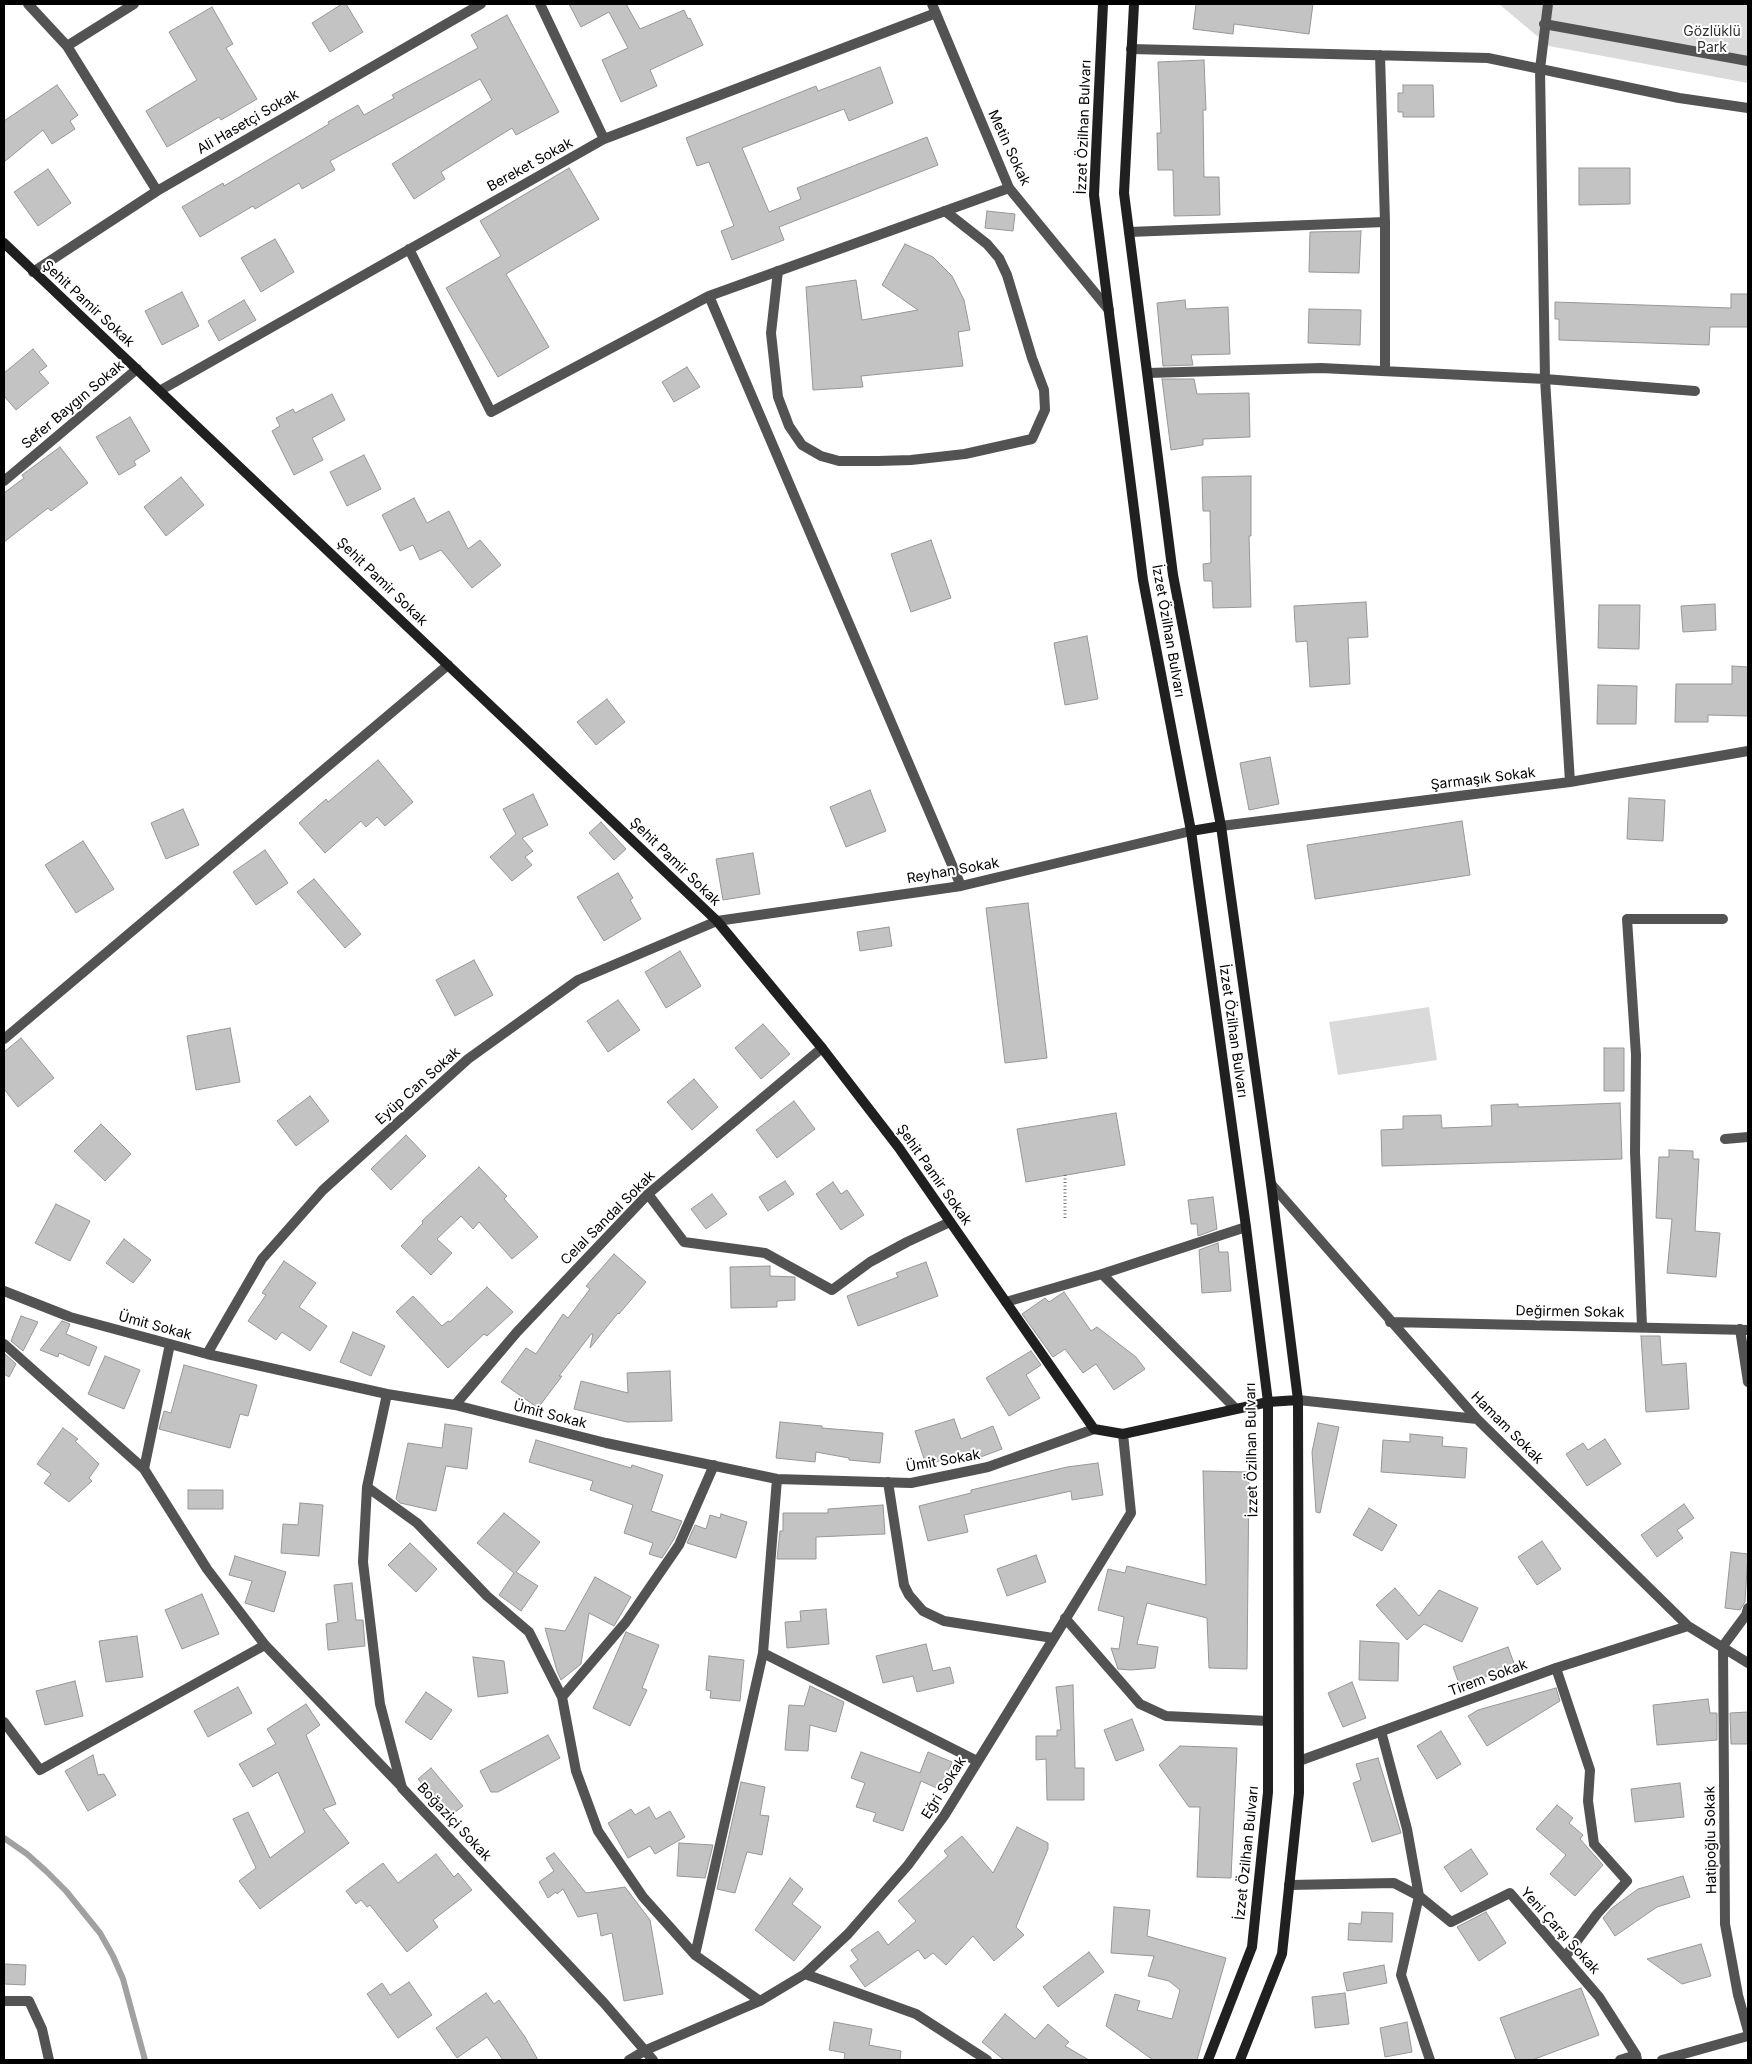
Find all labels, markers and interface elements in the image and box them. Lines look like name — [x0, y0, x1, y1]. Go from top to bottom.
park label: Gözlüklü Park — [1683, 24, 1741, 56]
street label: İzzet Özilhan Bulvarı — [1073, 59, 1095, 195]
street label: Ali Hasetçi Sokak — [194, 86, 302, 158]
street label: Metin Sokak — [984, 107, 1034, 189]
street label: Bereket Sokak — [484, 135, 576, 195]
street label: Şehit Pamir Sokak — [39, 257, 137, 351]
street label: Sefer Baygın Sokak — [18, 357, 128, 453]
street label: Şehit Pamir Sokak — [333, 534, 431, 630]
street label: İzzet Özilhan Bulvarı — [1148, 563, 1188, 699]
street label: Şarmaşık Sokak — [1430, 764, 1536, 794]
street label: Şehit Pamir Sokak — [626, 814, 724, 910]
street label: Reyhan Sokak — [905, 855, 1001, 887]
street label: İzzet Özilhan Bulvarı — [1215, 963, 1251, 1099]
street label: Eyüp Can Sokak — [372, 1044, 464, 1128]
street label: Şehit Pamir Sokak — [893, 1121, 975, 1229]
street label: Celal Sandal Sokak — [557, 1167, 659, 1269]
street label: Değirmen Sokak — [1515, 1303, 1625, 1321]
street label: Ümit Sokak — [117, 1308, 193, 1344]
street label: İzzet Özilhan Bulvarı — [1242, 1383, 1262, 1517]
street label: Hamam Sokak — [1467, 1388, 1547, 1468]
street label: Ümit Sokak — [511, 1398, 589, 1432]
street label: Ümit Sokak — [905, 1446, 981, 1476]
street label: Tirem Sokak — [1446, 1656, 1530, 1700]
street label: Eğri Sokak — [918, 1754, 970, 1822]
street label: Boğaziçi Sokak — [413, 1779, 495, 1865]
street label: İzzet Özilhan Bulvarı — [1232, 1785, 1262, 1921]
street label: Hatipoğlu Sokak — [1702, 1786, 1720, 1894]
street label: Yeni Çarşı Sokak — [1517, 1884, 1603, 1978]

